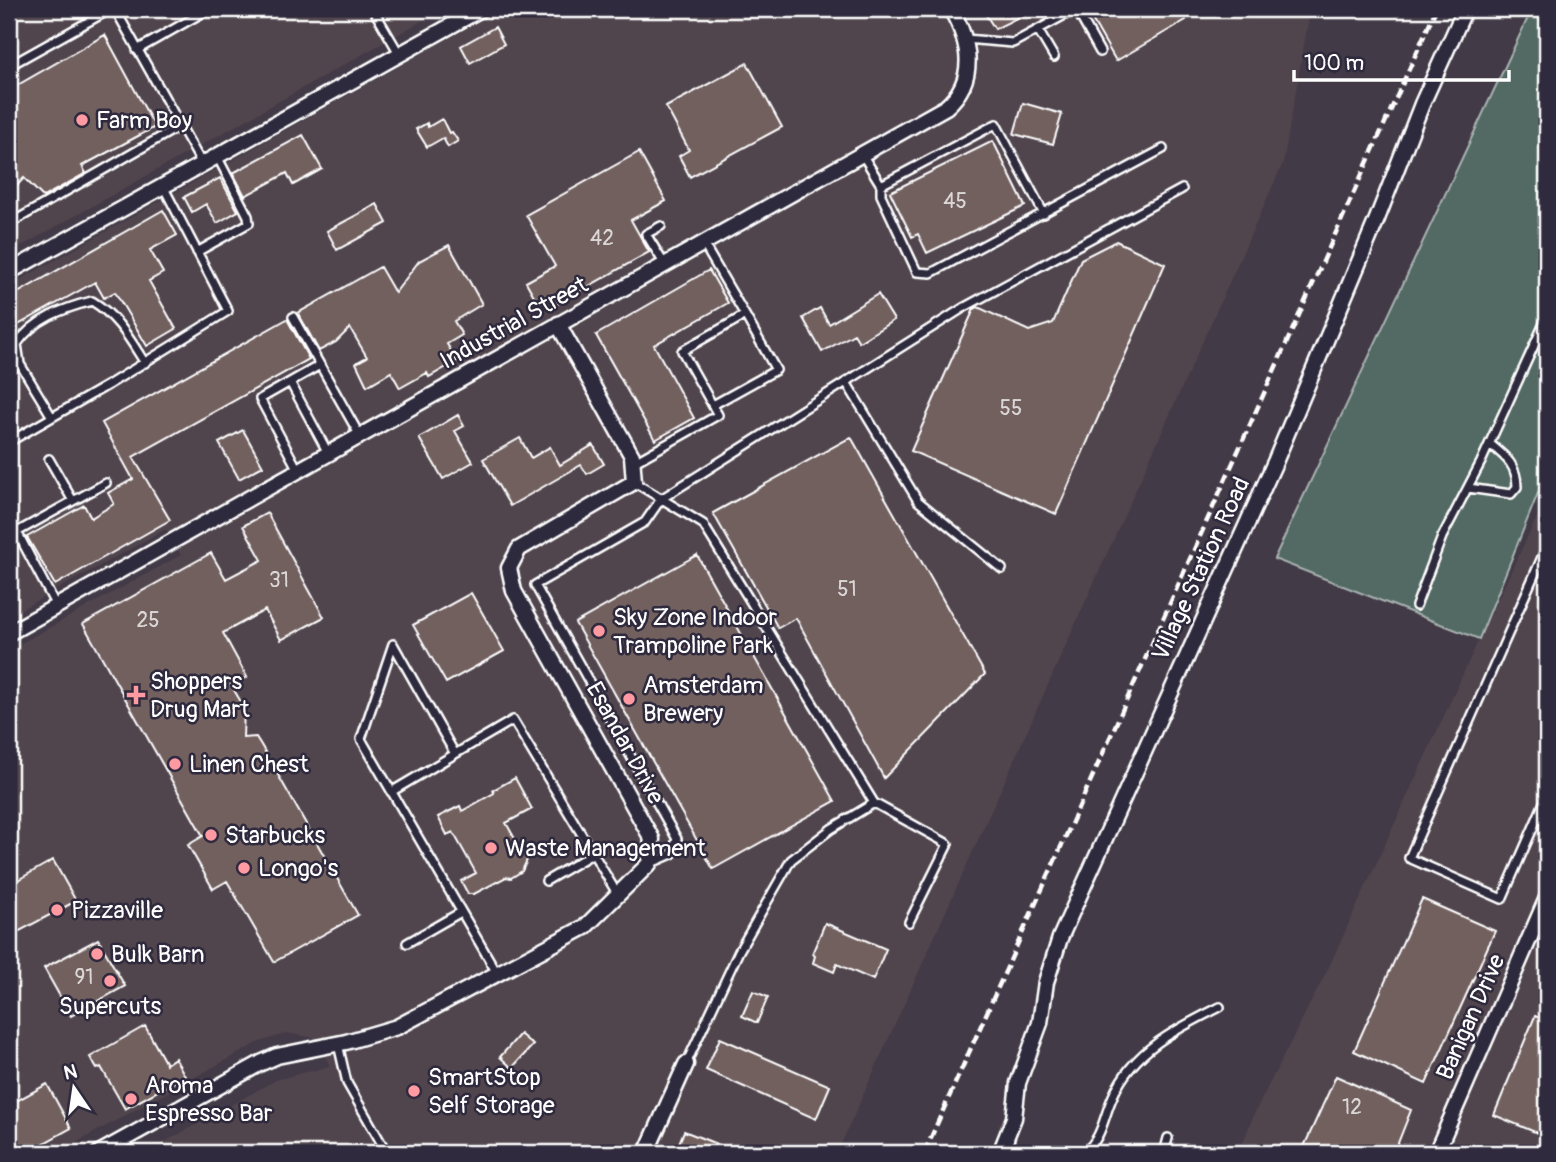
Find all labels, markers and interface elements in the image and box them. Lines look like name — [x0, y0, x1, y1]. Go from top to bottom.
scale bar — [1294, 38, 1509, 82]
text: 100 m — [1304, 50, 1364, 77]
place label: Farm Boy — [96, 106, 192, 135]
marker: Farm Boy — [74, 112, 90, 128]
house number: 45 — [943, 188, 967, 215]
house number: 42 — [590, 225, 614, 252]
street label: Industrial Street — [435, 270, 593, 376]
house number: 55 — [1000, 395, 1022, 422]
street label: Village Station Road — [1146, 472, 1256, 666]
house number: 31 — [269, 567, 289, 594]
house number: 51 — [837, 576, 857, 603]
place label: Sky Zone Indoor Trampoline Park — [613, 603, 778, 660]
house number: 25 — [136, 607, 160, 634]
marker: Sky Zone Indoor Trampoline Park — [591, 623, 607, 639]
place label: Shoppers Drug Mart — [150, 667, 250, 724]
place label: Amsterdam Brewery — [643, 671, 764, 728]
street label: Esandar Drive — [580, 677, 671, 809]
marker: Shoppers Drug Mart — [128, 687, 144, 703]
marker: Amsterdam Brewery — [621, 691, 637, 707]
place label: Linen Chest — [189, 750, 309, 779]
marker: Linen Chest — [167, 756, 183, 772]
place label: Starbucks — [225, 821, 325, 850]
marker: Starbucks — [203, 827, 219, 843]
place label: Waste Management — [505, 834, 706, 863]
marker: Waste Management — [483, 840, 499, 856]
place label: Longo's — [258, 854, 338, 883]
marker: Longo's — [236, 860, 252, 876]
place label: Pizzaville — [71, 896, 163, 925]
marker: Pizzaville — [49, 902, 65, 918]
place label: Bulk Barn — [111, 940, 204, 969]
marker: Bulk Barn — [89, 946, 105, 962]
street label: Banigan Drive — [1430, 950, 1512, 1084]
house number: 91 — [74, 964, 94, 991]
marker: Supercuts — [102, 973, 118, 989]
place label: Supercuts — [59, 992, 161, 1021]
north arrow — [38, 1054, 108, 1124]
text: N — [61, 1059, 80, 1086]
place label: SmartStop Self Storage — [428, 1063, 555, 1120]
place label: Aroma Espresso Bar — [145, 1071, 273, 1128]
marker: SmartStop Self Storage — [406, 1083, 422, 1099]
marker: Aroma Espresso Bar — [123, 1091, 139, 1107]
house number: 12 — [1342, 1094, 1362, 1121]

